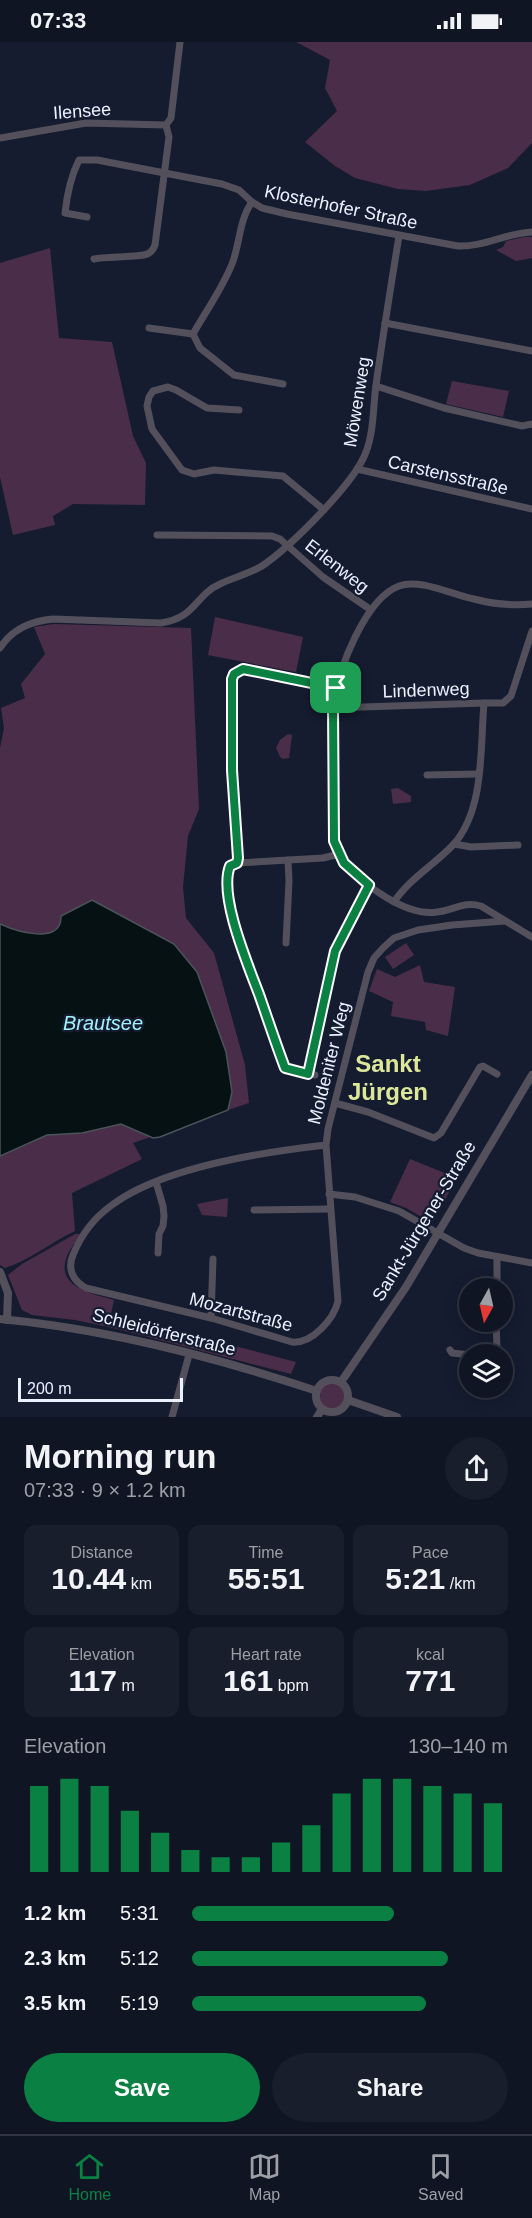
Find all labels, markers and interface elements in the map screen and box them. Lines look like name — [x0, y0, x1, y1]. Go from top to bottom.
text: 07:33 — [30, 8, 86, 33]
street label: Ilensee — [52, 99, 112, 123]
street label: Klosterhofer Straße — [263, 181, 419, 233]
street label: Möwenweg — [340, 355, 374, 449]
street label: Carstensstraße — [386, 451, 510, 499]
street label: Erlenweg — [301, 535, 373, 597]
pin — [310, 662, 361, 713]
icon: arrive — [319, 671, 352, 704]
street label: Lindenweg — [382, 678, 470, 702]
street label: Moldeniter Weg — [304, 1000, 354, 1126]
water label: Brautsee — [63, 1012, 143, 1034]
district label: Sankt Jürgen — [348, 1050, 428, 1105]
street label: Sankt-Jürgener-Straße — [368, 1137, 480, 1305]
north arrow — [459, 1278, 513, 1332]
map controls — [459, 1278, 513, 1398]
street label: Mozartstraße — [187, 1289, 295, 1335]
street label: Schleidörferstraße — [90, 1305, 238, 1359]
button: layers — [459, 1344, 513, 1398]
scale bar — [18, 1375, 183, 1402]
text: 200 m — [27, 1380, 71, 1397]
button: share — [445, 1437, 508, 1500]
text: Morning run — [24, 1438, 216, 1475]
text: 07:33 · 9 × 1.2 km — [24, 1479, 186, 1501]
text: Distance — [71, 1544, 133, 1561]
text: Time — [249, 1544, 283, 1561]
text: Pace — [412, 1544, 449, 1561]
text: 10.44 — [51, 1562, 126, 1595]
text: 55:51 — [228, 1562, 304, 1595]
text: 5:21 — [385, 1562, 445, 1595]
text: km — [126, 1575, 152, 1592]
text: /km — [445, 1575, 475, 1592]
text: Elevation — [69, 1646, 135, 1663]
text: Heart rate — [230, 1646, 302, 1663]
text: kcal — [416, 1646, 445, 1663]
text: 117 — [69, 1664, 117, 1697]
text: 161 — [223, 1664, 273, 1697]
text: 771 — [405, 1664, 455, 1697]
text: m — [117, 1677, 135, 1694]
text: bpm — [273, 1677, 309, 1694]
text: Elevation — [24, 1735, 106, 1757]
text: 130–140 m — [408, 1735, 508, 1757]
text: 1.2 km — [24, 1902, 86, 1924]
text: 5:31 — [120, 1902, 159, 1924]
text: 2.3 km — [24, 1947, 86, 1969]
text: 5:12 — [120, 1947, 159, 1969]
text: 3.5 km — [24, 1992, 86, 2014]
text: 5:19 — [120, 1992, 159, 2014]
button: Save — [24, 2053, 260, 2122]
button: Share — [272, 2053, 508, 2122]
tab: Home — [68, 2150, 111, 2204]
tab: Map — [248, 2150, 281, 2204]
tab: Saved — [418, 2150, 463, 2204]

